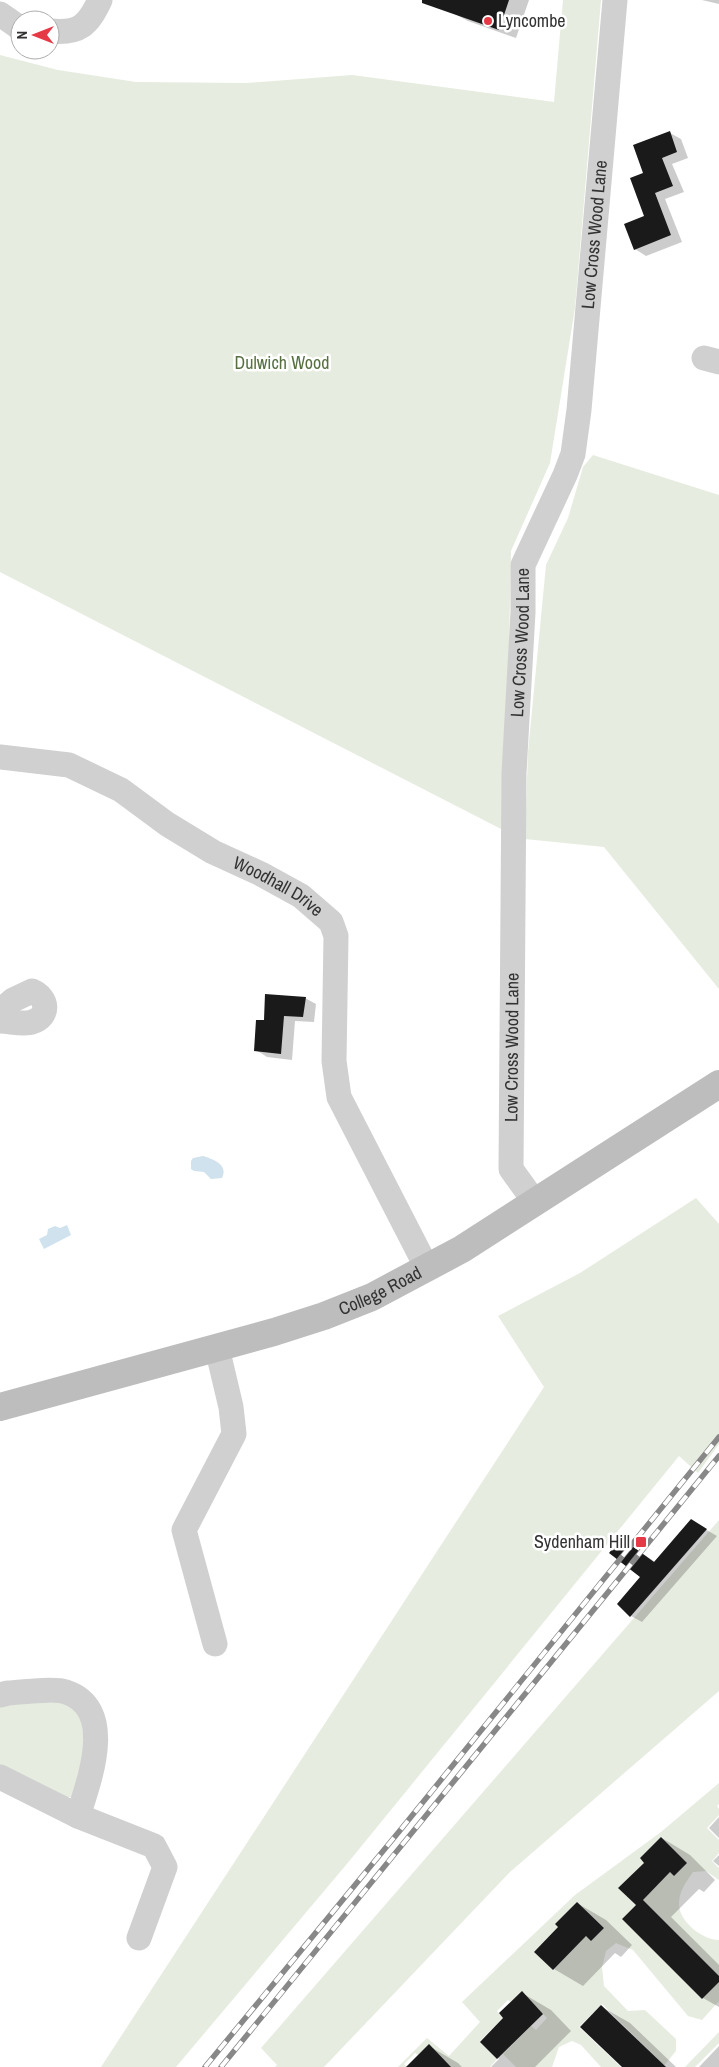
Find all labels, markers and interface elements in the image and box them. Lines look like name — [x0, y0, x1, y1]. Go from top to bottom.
place label: Lyncombe — [498, 8, 566, 33]
north arrow — [10, 10, 60, 60]
marker: Lyncombe — [482, 15, 494, 27]
text: N — [13, 31, 31, 39]
street label: Low Cross Wood Lane — [575, 159, 613, 310]
park label: Dulwich Wood — [235, 350, 329, 375]
street label: Low Cross Wood Lane — [504, 568, 535, 718]
street label: Woodhall Drive — [229, 850, 329, 922]
street label: Low Cross Wood Lane — [498, 973, 524, 1122]
street label: College Road — [335, 1260, 426, 1321]
place label: Sydenham Hill — [534, 1529, 630, 1554]
marker: Sydenham Hill — [634, 1535, 648, 1549]

